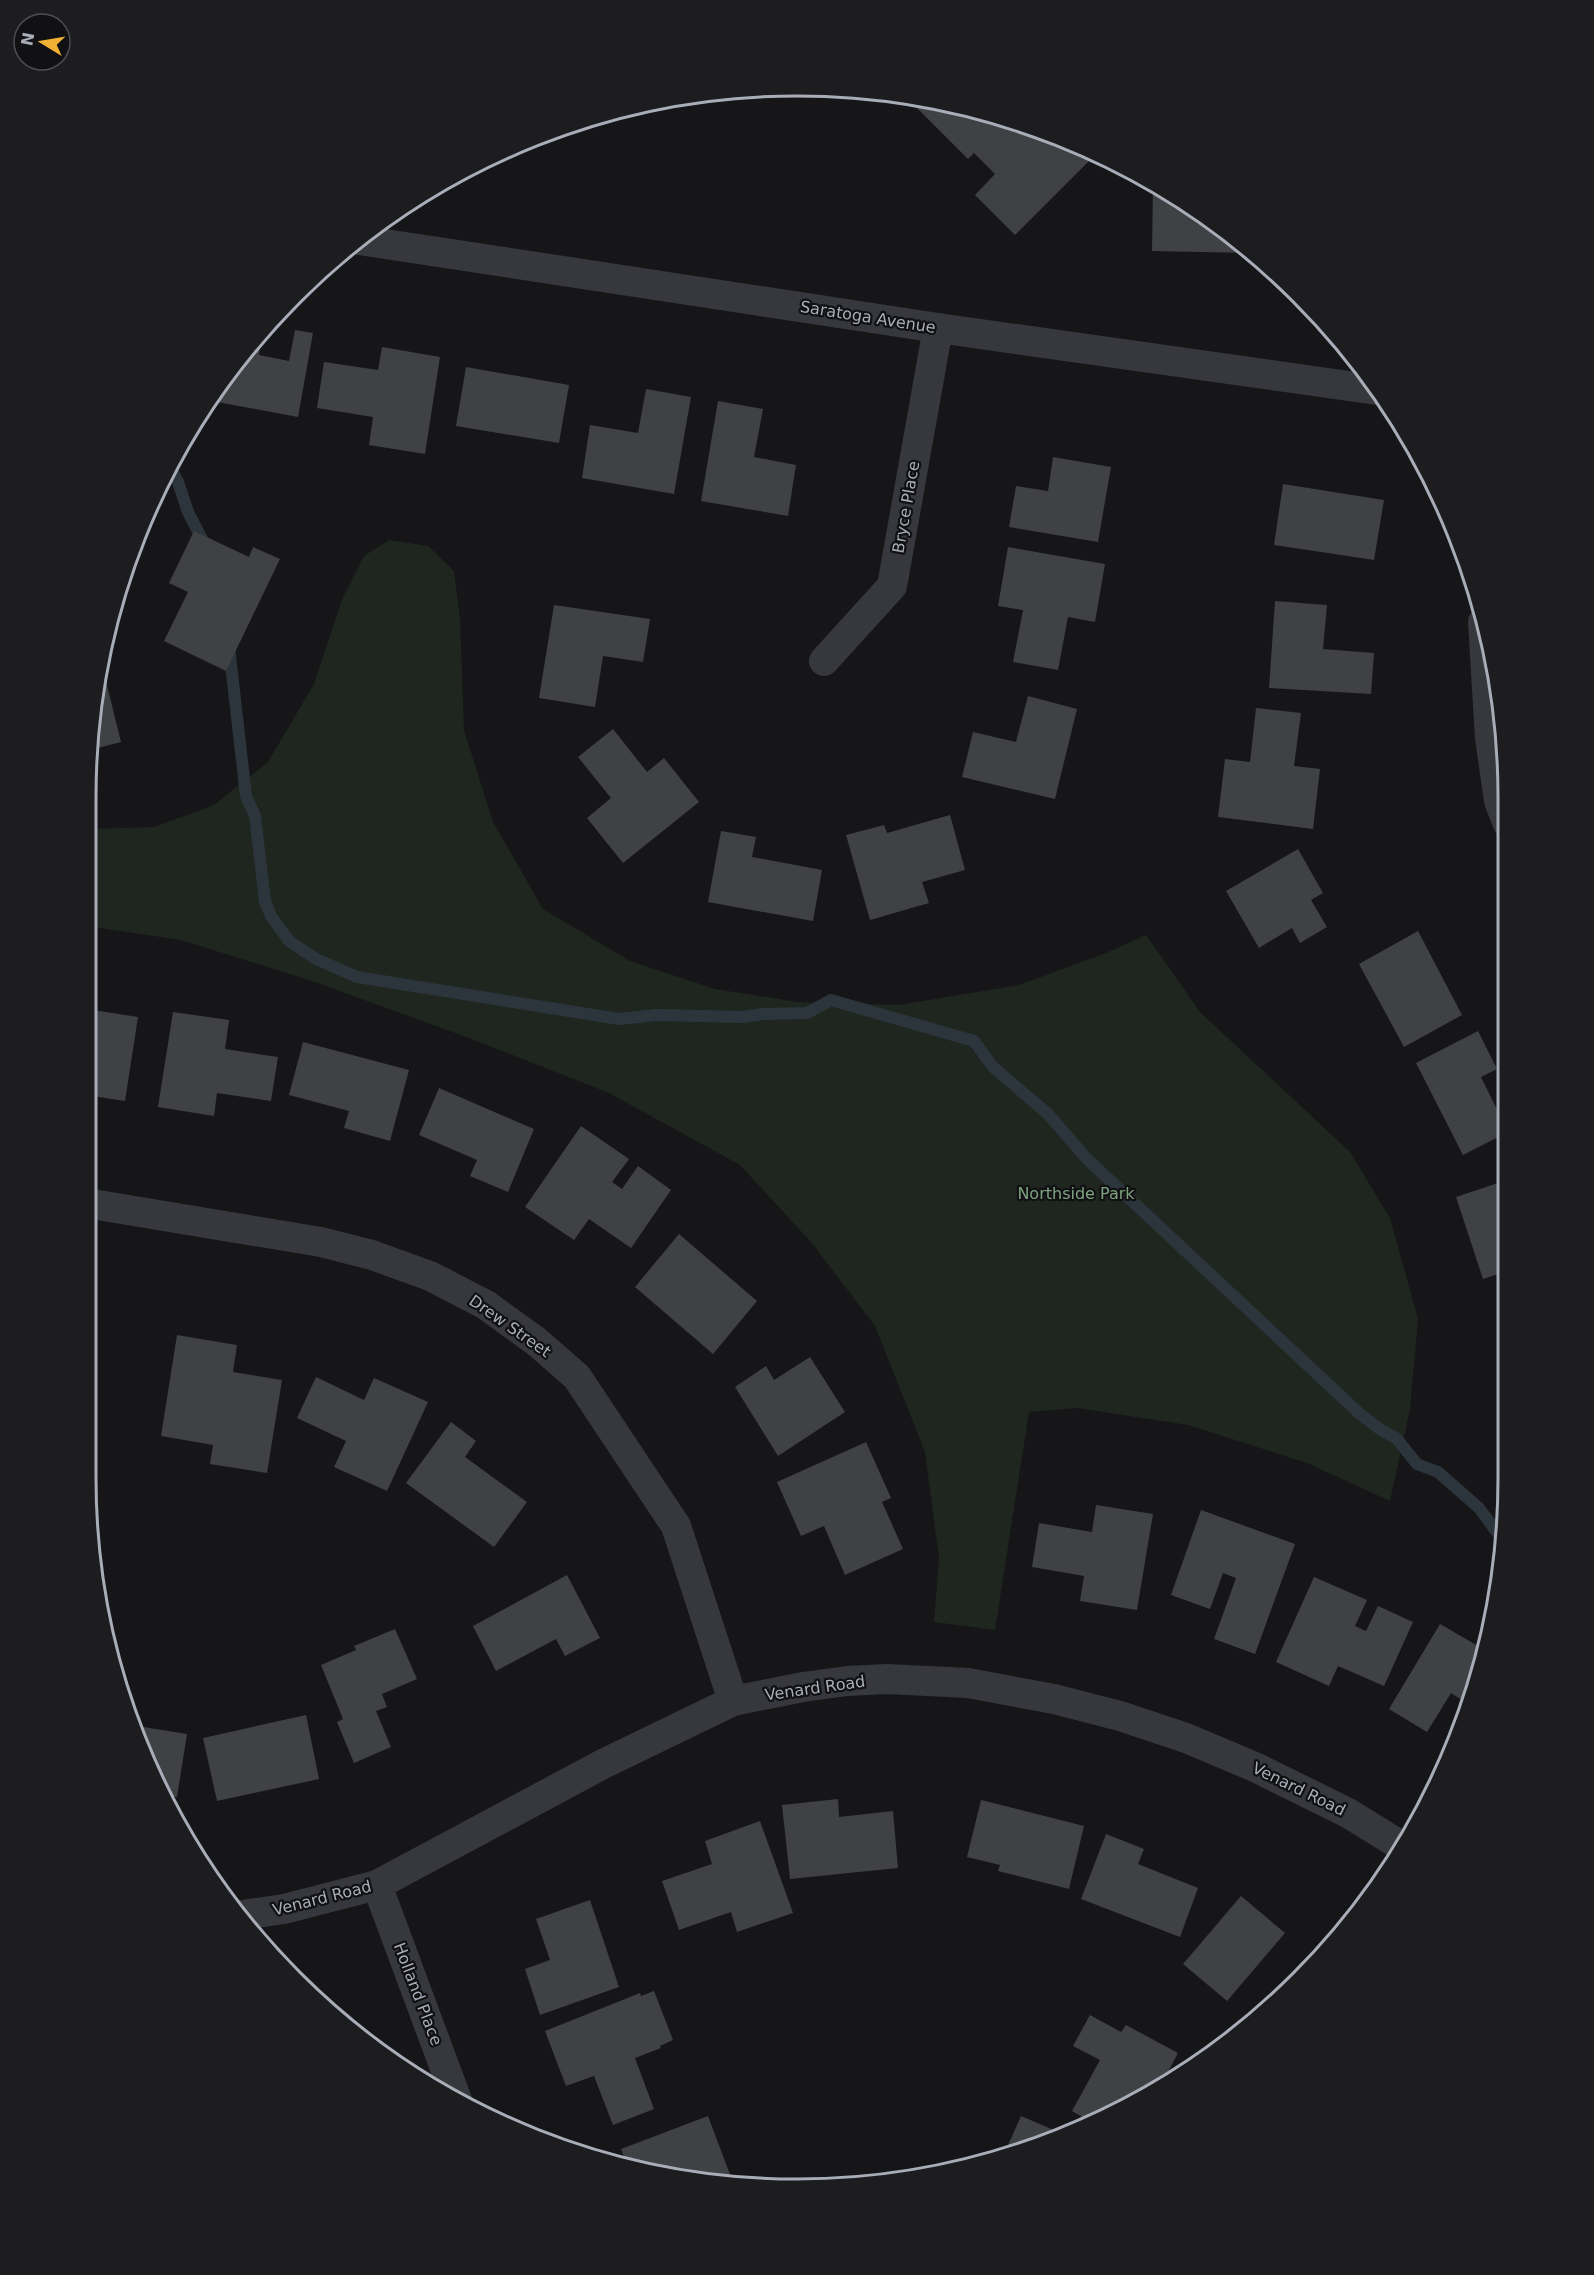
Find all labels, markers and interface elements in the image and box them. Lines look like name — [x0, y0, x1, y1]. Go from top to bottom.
north arrow — [12, 12, 72, 72]
text: N — [17, 31, 38, 48]
street label: Saratoga Avenue — [799, 297, 937, 337]
street label: Bryce Place — [889, 459, 923, 555]
park label: Northside Park — [1017, 1184, 1135, 1203]
street label: Drew Street — [466, 1291, 554, 1361]
street label: Venard Road — [764, 1672, 866, 1704]
street label: Venard Road — [1249, 1758, 1349, 1820]
street label: Venard Road — [271, 1877, 373, 1919]
street label: Holland Place — [390, 1940, 446, 2048]

